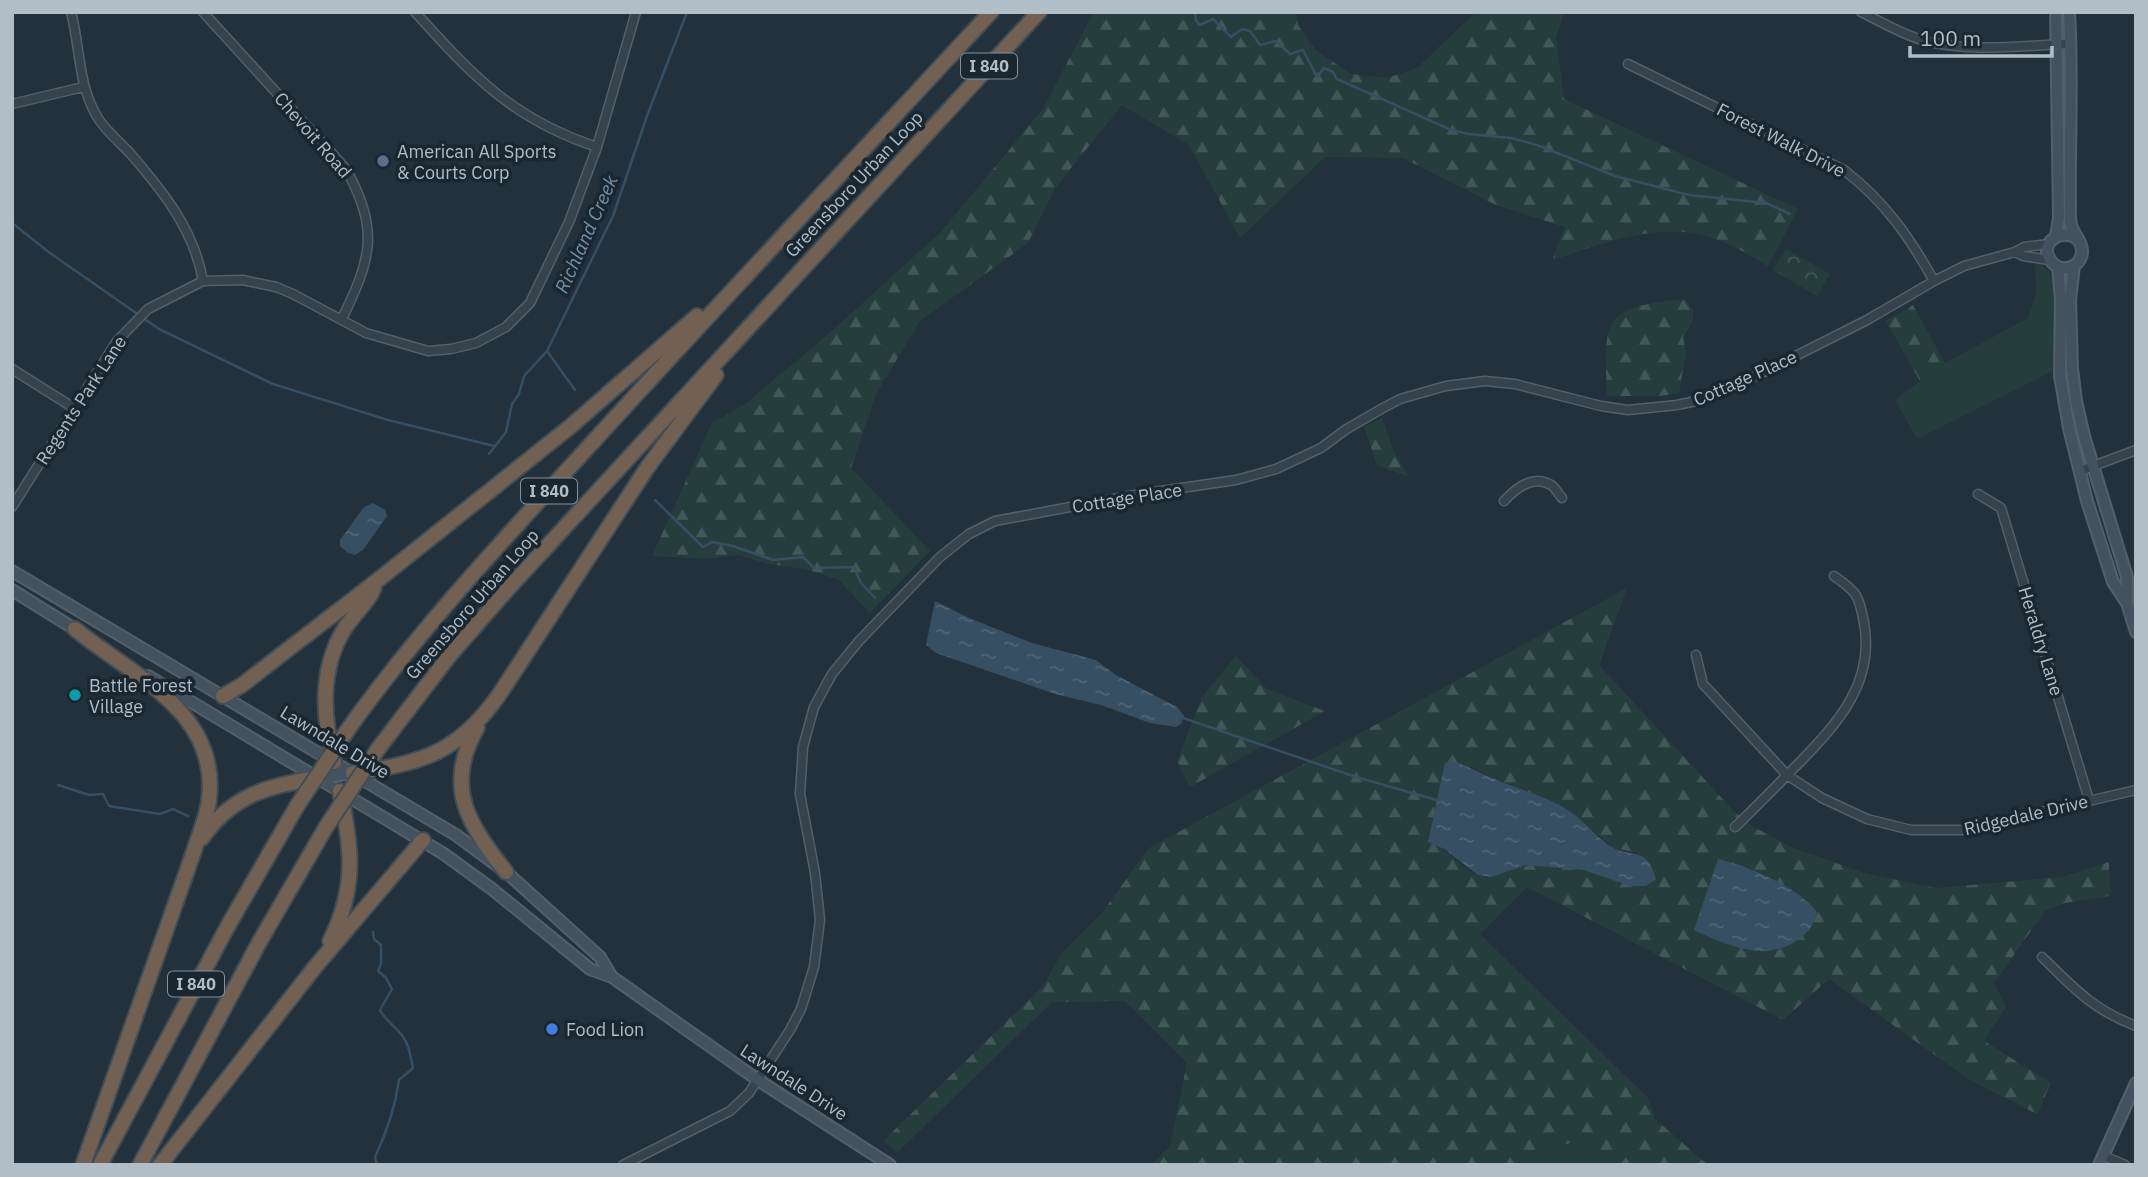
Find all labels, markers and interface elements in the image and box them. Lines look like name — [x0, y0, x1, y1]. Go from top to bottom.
scale bar — [1910, 14, 2052, 58]
text: 100 m — [1920, 24, 1981, 52]
road number: I 840 — [961, 54, 1017, 78]
street label: Chevoit Road — [269, 87, 357, 183]
street label: Forest Walk Drive — [1713, 98, 1849, 182]
street label: Greensboro Urban Loop — [780, 106, 928, 262]
place label: American All Sports & Courts Corp — [397, 140, 557, 184]
marker: American All Sports & Courts Corp — [375, 153, 391, 169]
water label: Richland Creek — [549, 170, 623, 297]
street label: Regents Park Lane — [31, 331, 131, 469]
street label: Cottage Place — [1690, 345, 1801, 411]
road number: I 840 — [521, 478, 577, 504]
street label: Cottage Place — [1070, 478, 1184, 518]
street label: Greensboro Urban Loop — [400, 524, 544, 684]
street label: Heraldry Lane — [2014, 584, 2069, 698]
place label: Battle Forest Village — [89, 674, 193, 718]
marker: Battle Forest Village — [67, 687, 83, 703]
street label: Lawndale Drive — [276, 700, 394, 784]
street label: Ridgedale Drive — [1962, 790, 2090, 840]
road number: I 840 — [168, 972, 224, 996]
place label: Food Lion — [566, 1018, 644, 1041]
marker: Food Lion — [544, 1021, 560, 1037]
street label: Lawndale Drive — [736, 1039, 852, 1125]

